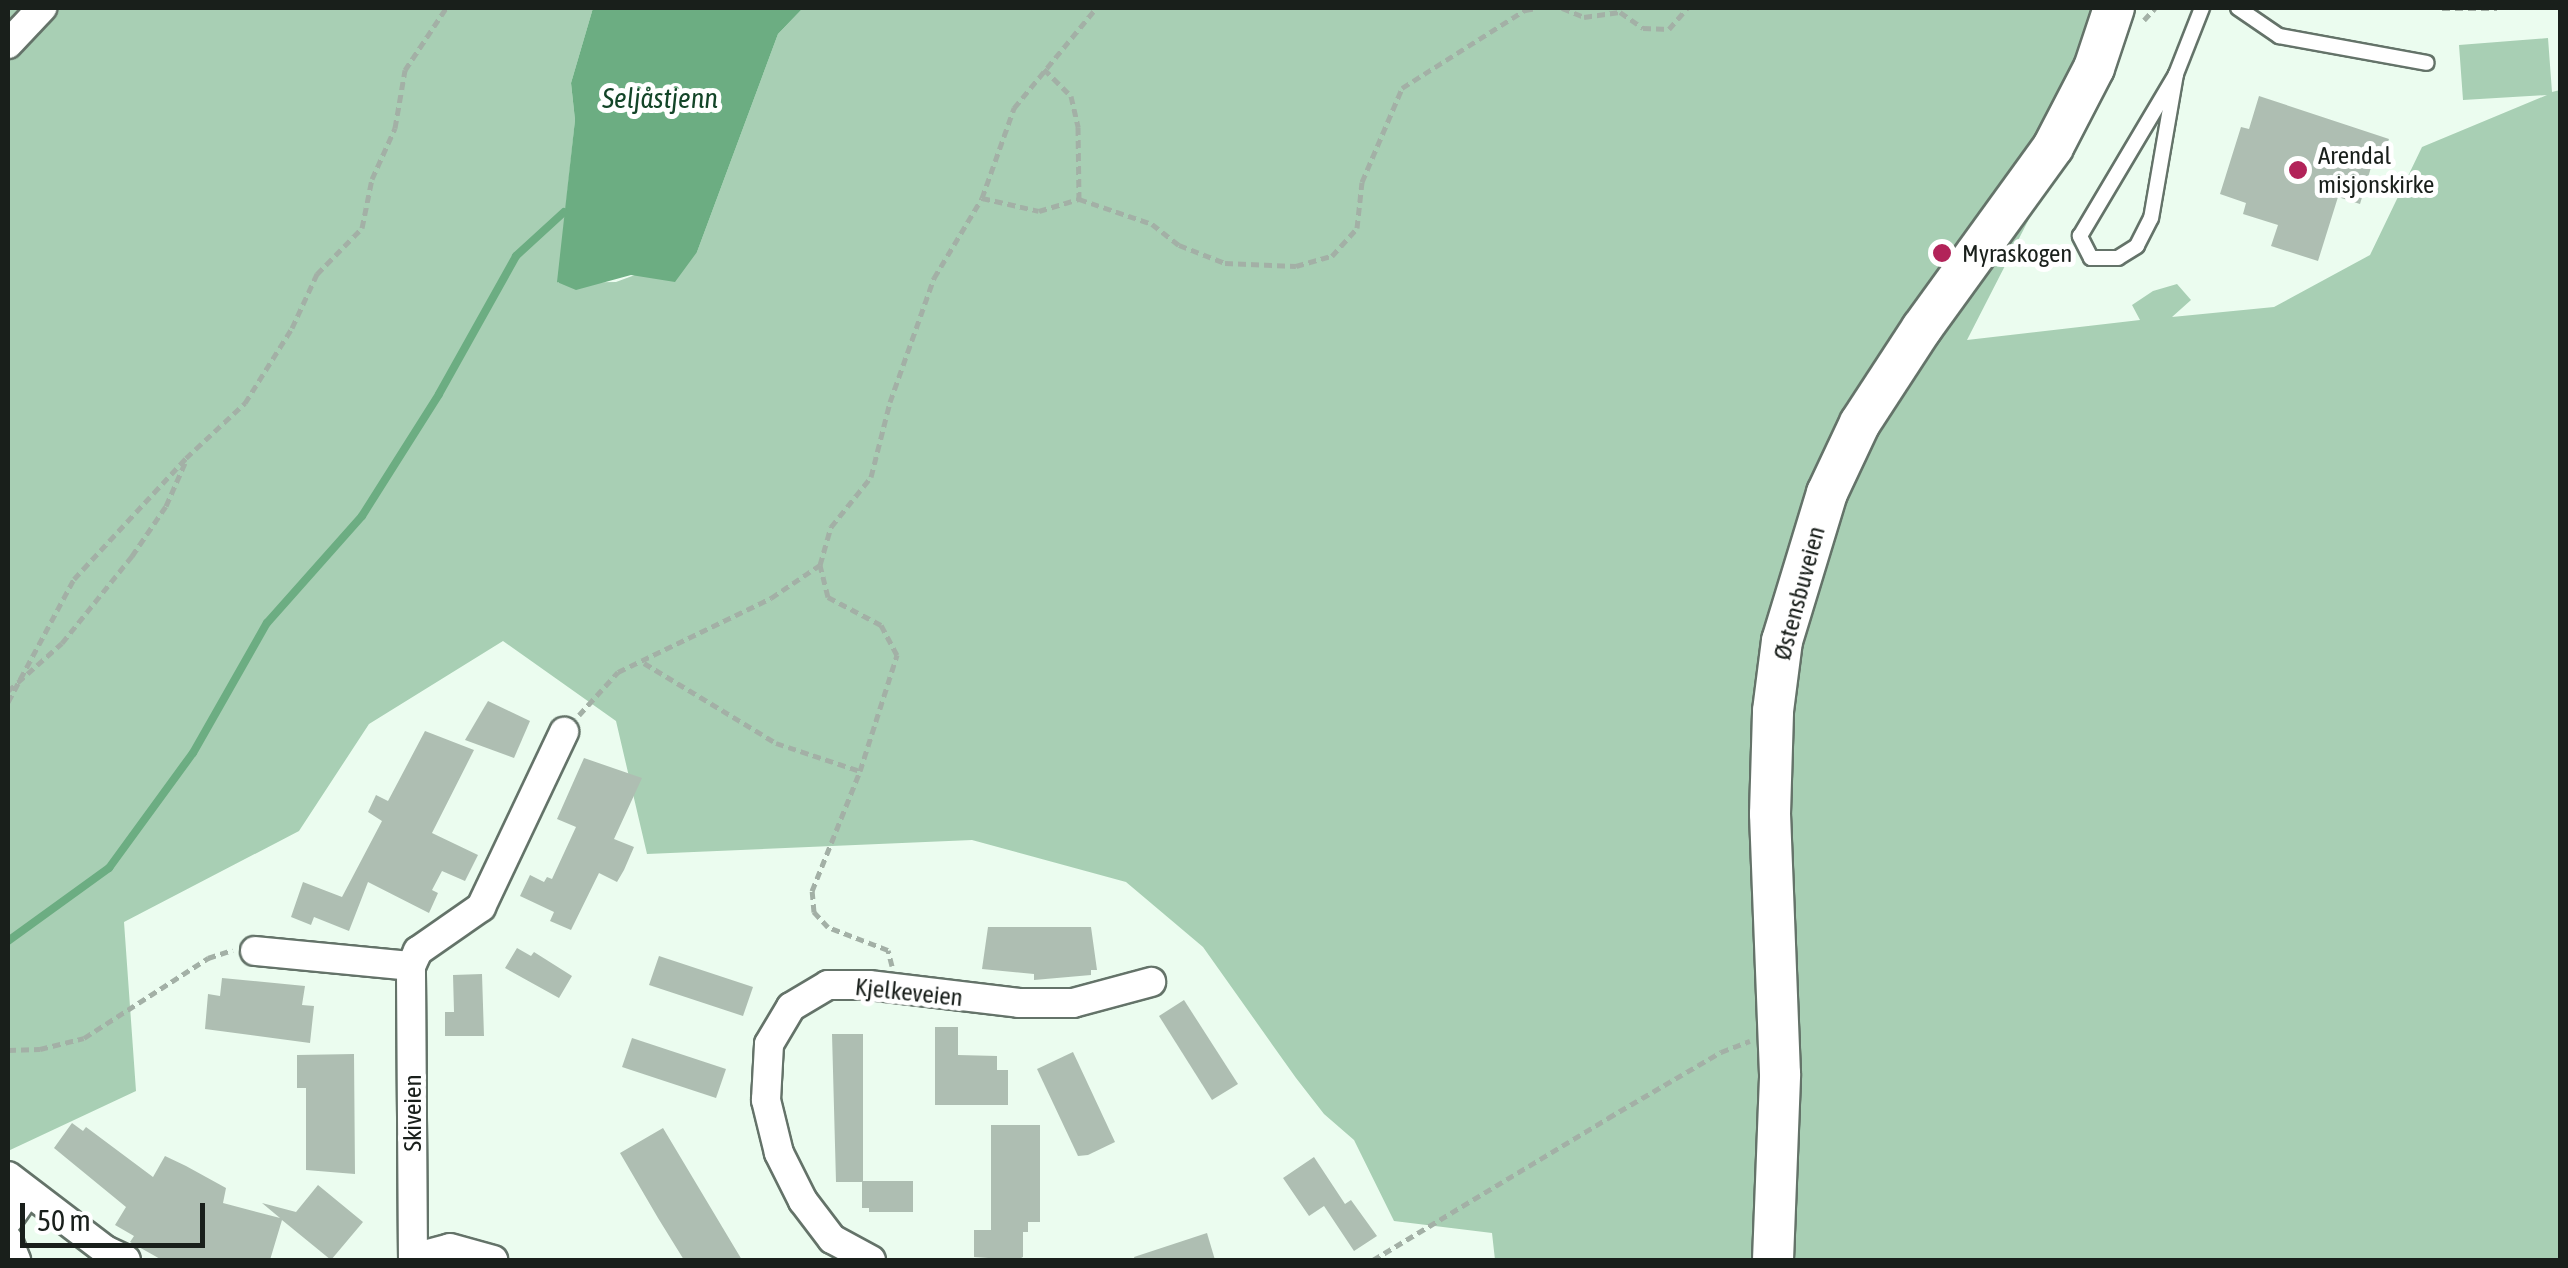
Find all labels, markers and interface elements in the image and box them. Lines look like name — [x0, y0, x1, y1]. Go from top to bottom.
water label: Seljåstjenn — [602, 81, 718, 115]
place label: Arendal misjonskirke — [2318, 141, 2434, 200]
marker: Arendal misjonskirke — [2287, 159, 2309, 181]
place label: Myraskogen — [1962, 238, 2072, 268]
marker: Myraskogen — [1931, 242, 1953, 264]
street label: Østensbuveien — [1767, 523, 1831, 663]
street label: Kjelkeveien — [854, 971, 964, 1013]
street label: Skiveien — [397, 1074, 427, 1152]
scale bar — [25, 1183, 210, 1245]
text: 50 m — [37, 1203, 91, 1237]

